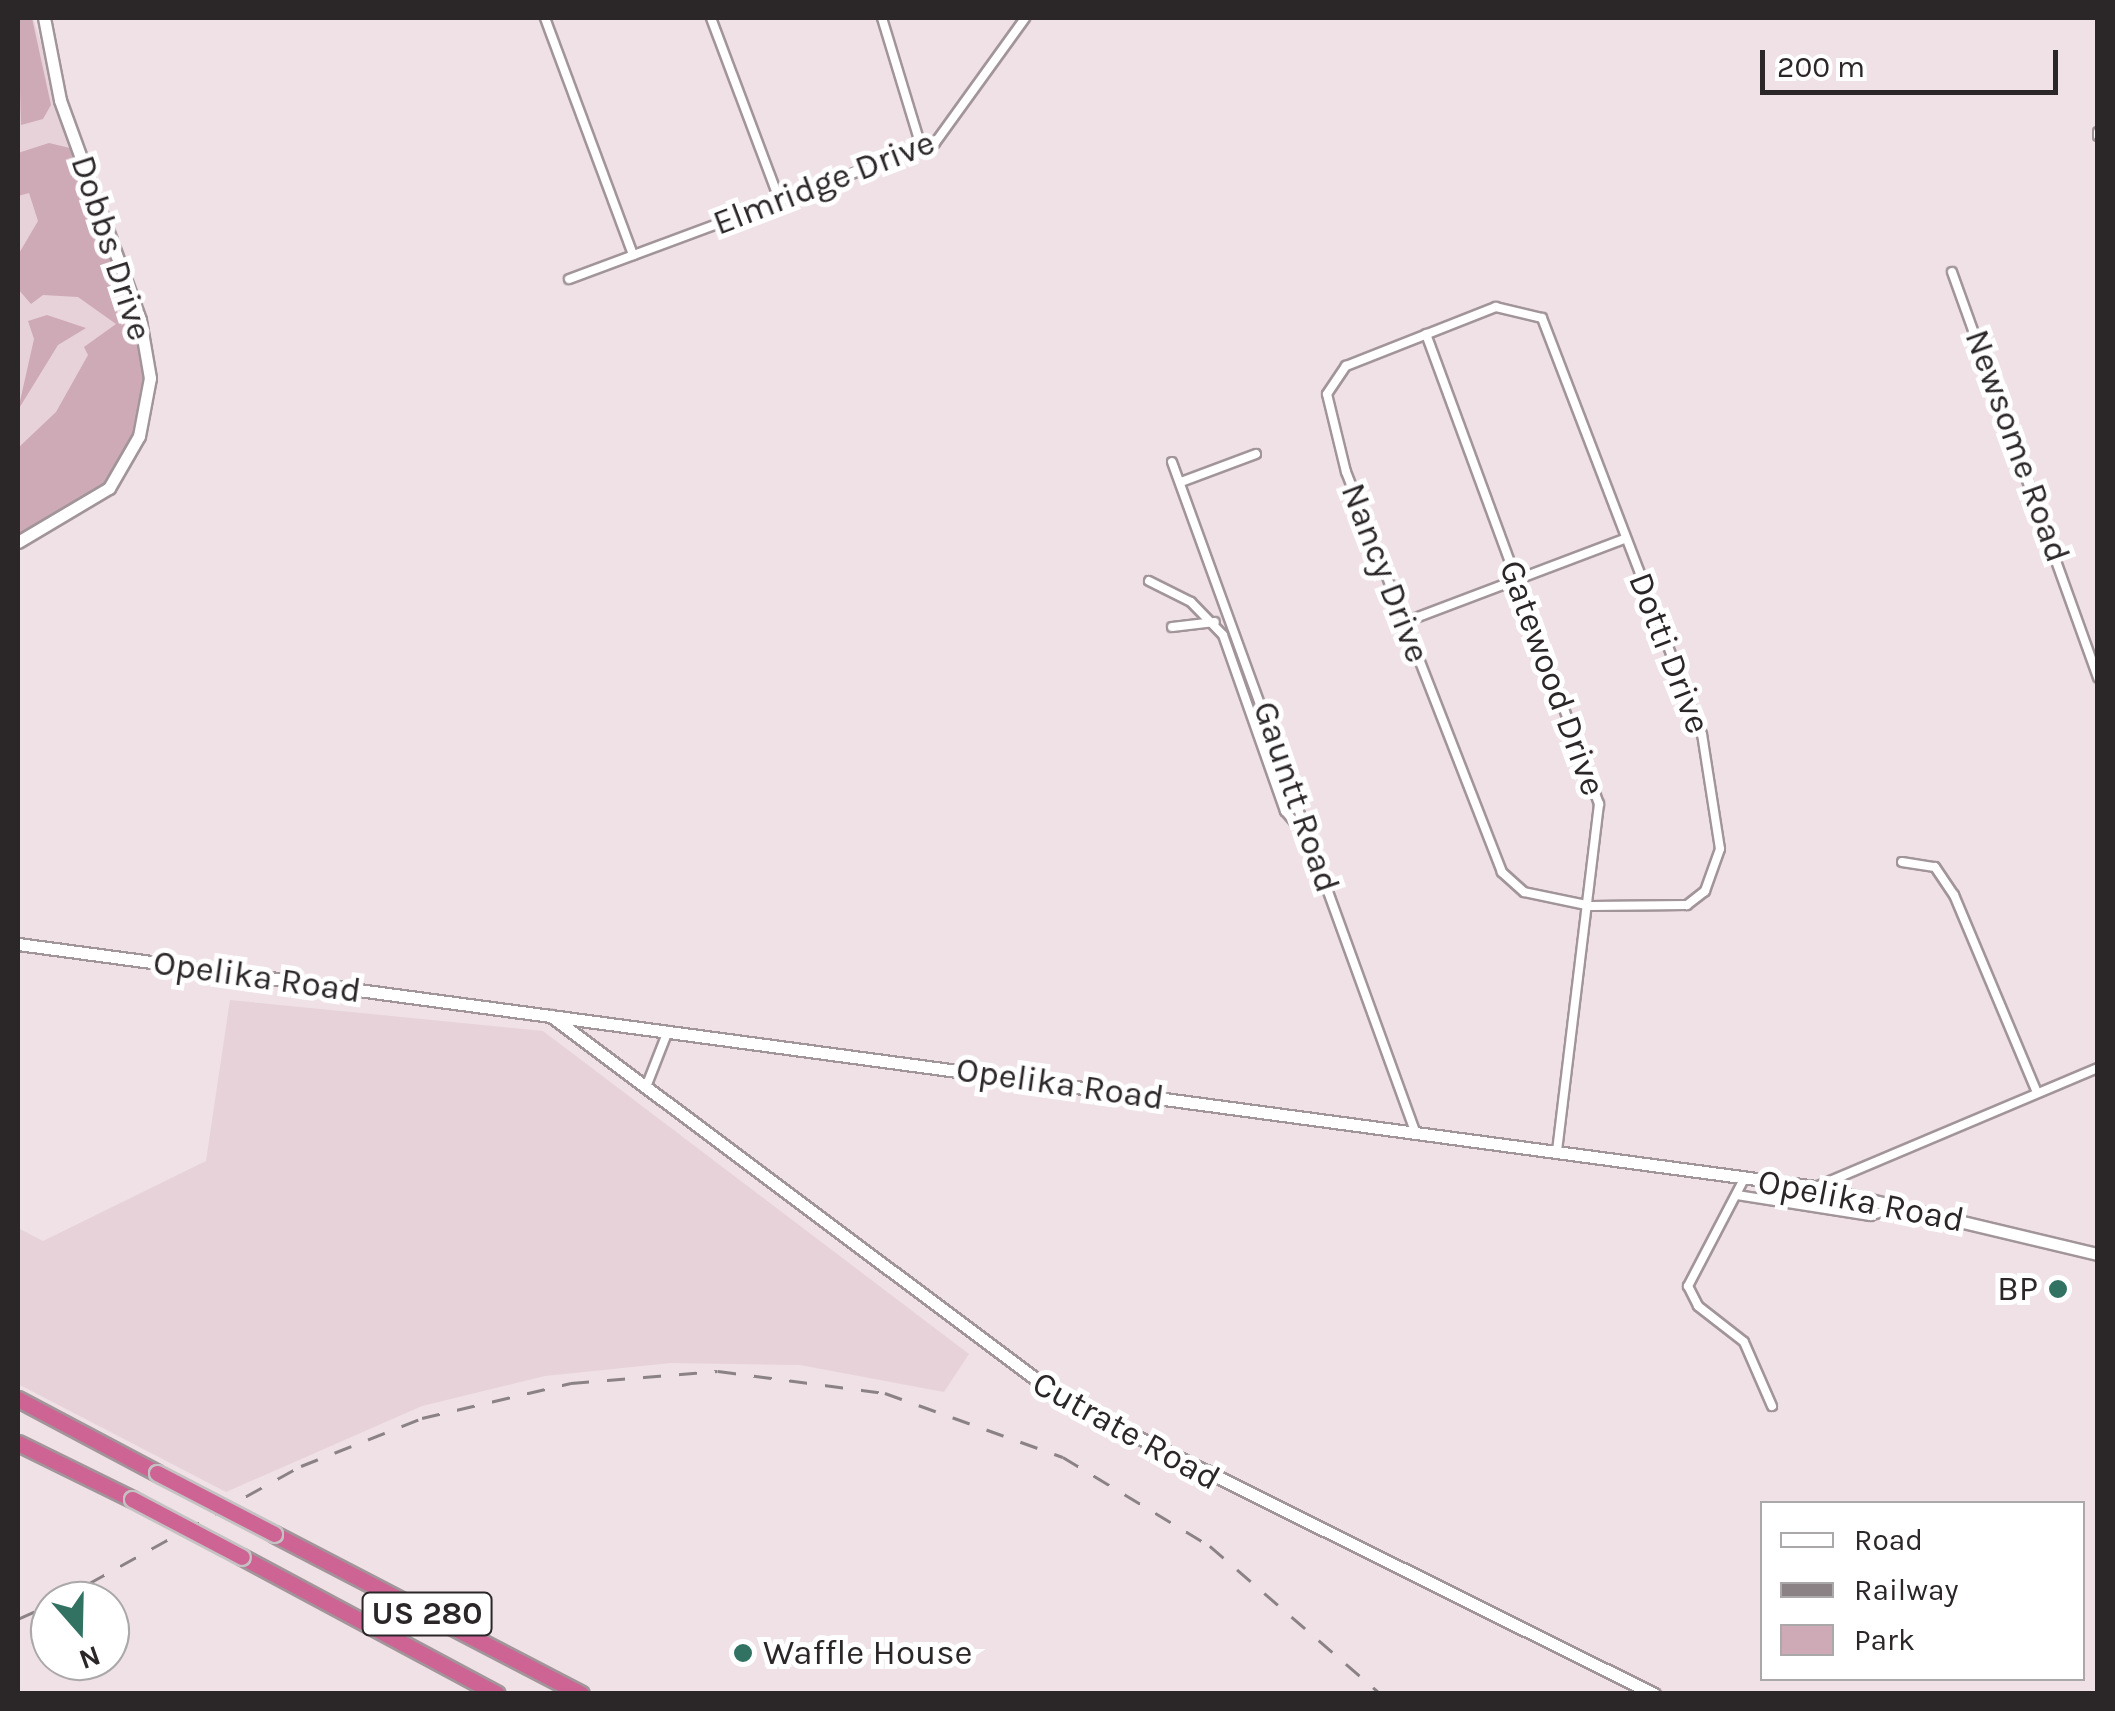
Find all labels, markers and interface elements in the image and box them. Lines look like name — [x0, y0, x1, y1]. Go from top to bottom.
scale bar — [1765, 30, 2062, 92]
text: 200 m — [1777, 49, 1865, 85]
street label: Elmridge Drive — [707, 121, 941, 245]
street label: Dobbs Drive — [61, 150, 161, 346]
street label: Newsome Road — [1955, 324, 2079, 568]
street label: Nancy Drive — [1332, 477, 1438, 669]
street label: Gatewood Drive — [1490, 555, 1614, 801]
street label: Dotti Drive — [1619, 567, 1719, 739]
street label: Gauntt Road — [1244, 696, 1348, 898]
street label: Opelika Road — [151, 942, 363, 1012]
street label: Opelika Road — [954, 1049, 1166, 1119]
street label: Opelika Road — [1754, 1160, 1968, 1242]
place label: BP — [1997, 1268, 2038, 1310]
marker: BP — [2047, 1278, 2069, 1300]
street label: Cutrate Road — [1025, 1362, 1227, 1500]
legend — [1760, 1501, 2085, 1681]
text: Road — [1854, 1522, 1923, 1558]
text: Railway — [1854, 1572, 1958, 1608]
north arrow — [30, 1581, 130, 1681]
road number: US 280 — [360, 1587, 494, 1641]
text: Park — [1854, 1622, 1915, 1658]
place label: Waffle House — [763, 1632, 973, 1674]
text: N — [75, 1639, 105, 1677]
marker: Waffle House — [732, 1642, 754, 1664]

